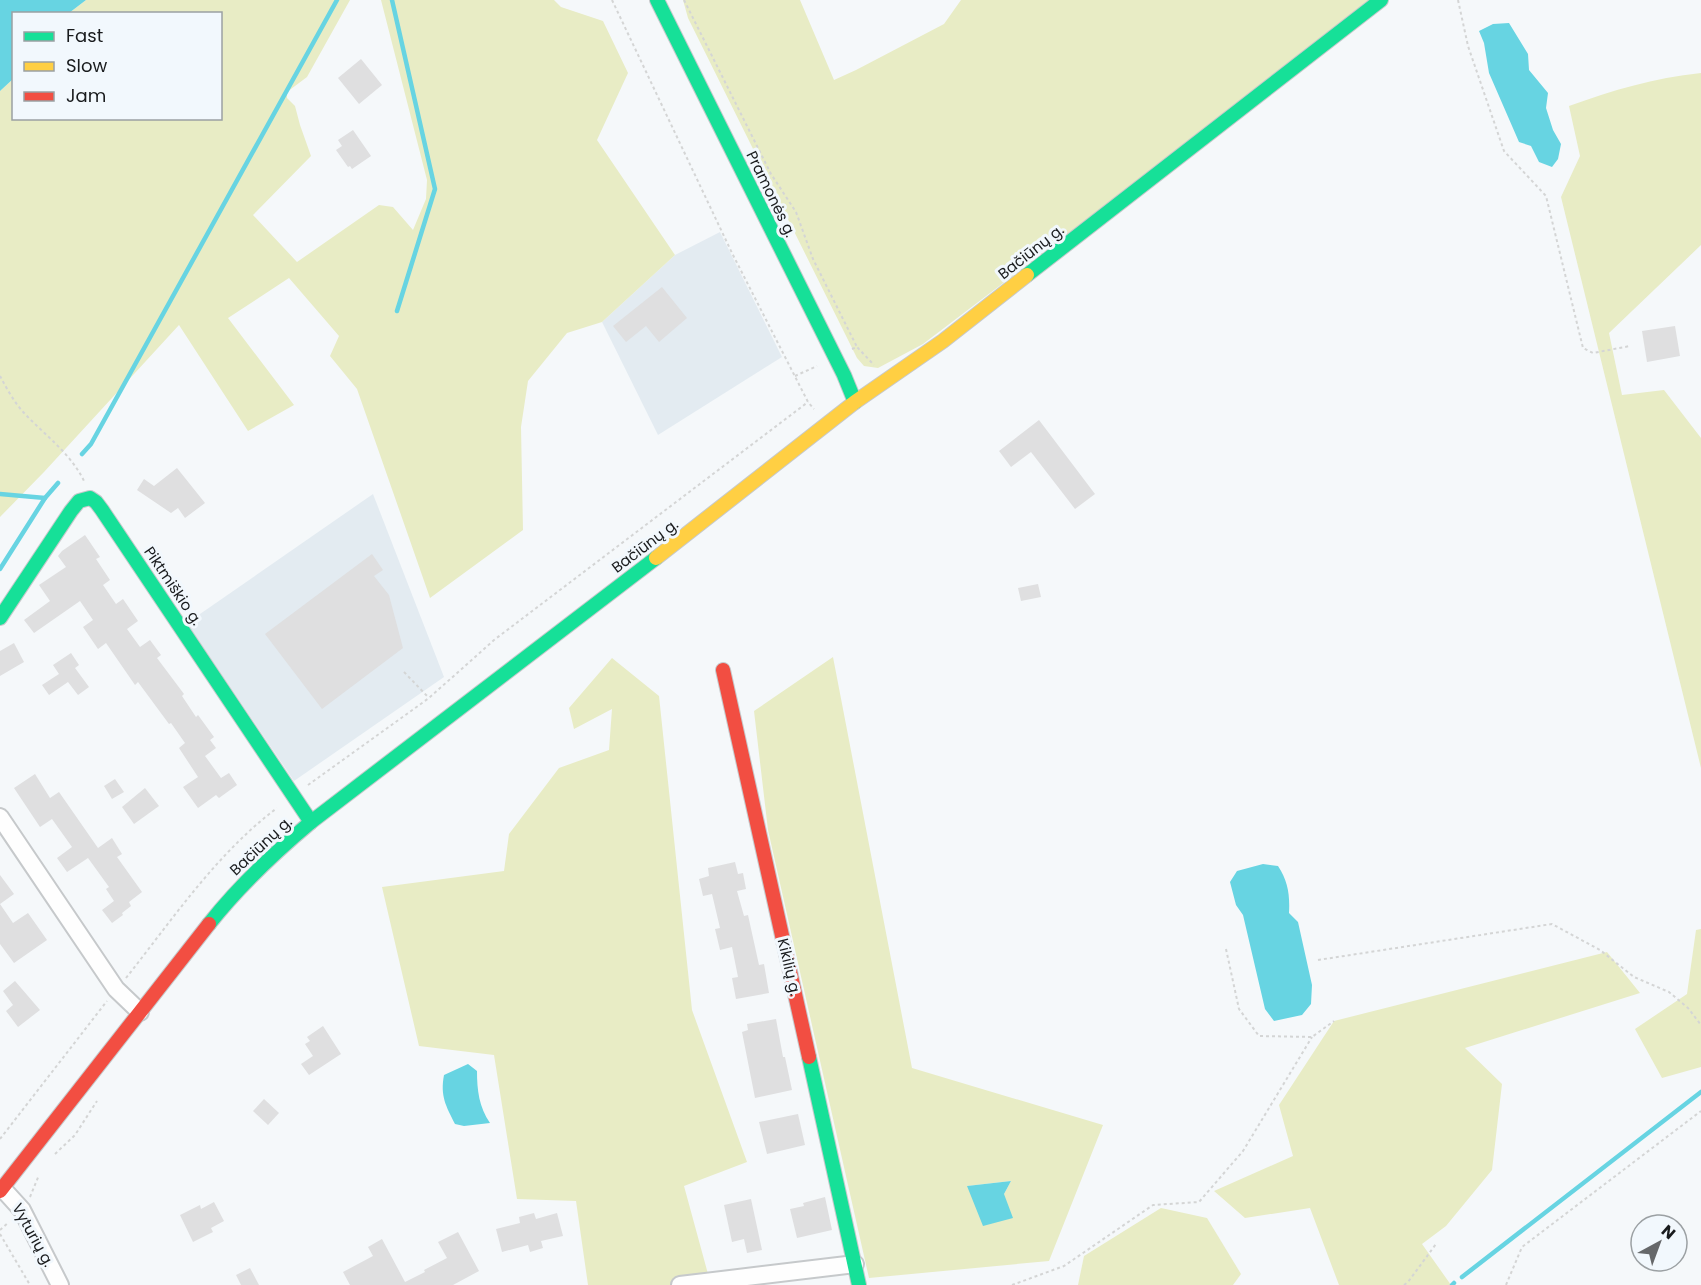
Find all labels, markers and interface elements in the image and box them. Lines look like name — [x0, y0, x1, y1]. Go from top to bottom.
legend — [12, 12, 222, 120]
text: Fast — [66, 23, 103, 48]
text: Slow — [66, 53, 108, 78]
text: Jam — [66, 83, 106, 108]
street label: Pramonės g. — [742, 147, 801, 240]
street label: Bačiūnų g. — [993, 219, 1068, 284]
street label: Bačiūnų g. — [607, 514, 682, 578]
street label: Piktmiškio g. — [139, 542, 208, 629]
street label: Bačiūnų g. — [225, 811, 296, 880]
street label: Kikilių g. — [773, 936, 806, 998]
street label: Vyturių g. — [7, 1199, 60, 1270]
north arrow — [1629, 1213, 1689, 1273]
text: N — [1656, 1219, 1681, 1245]

